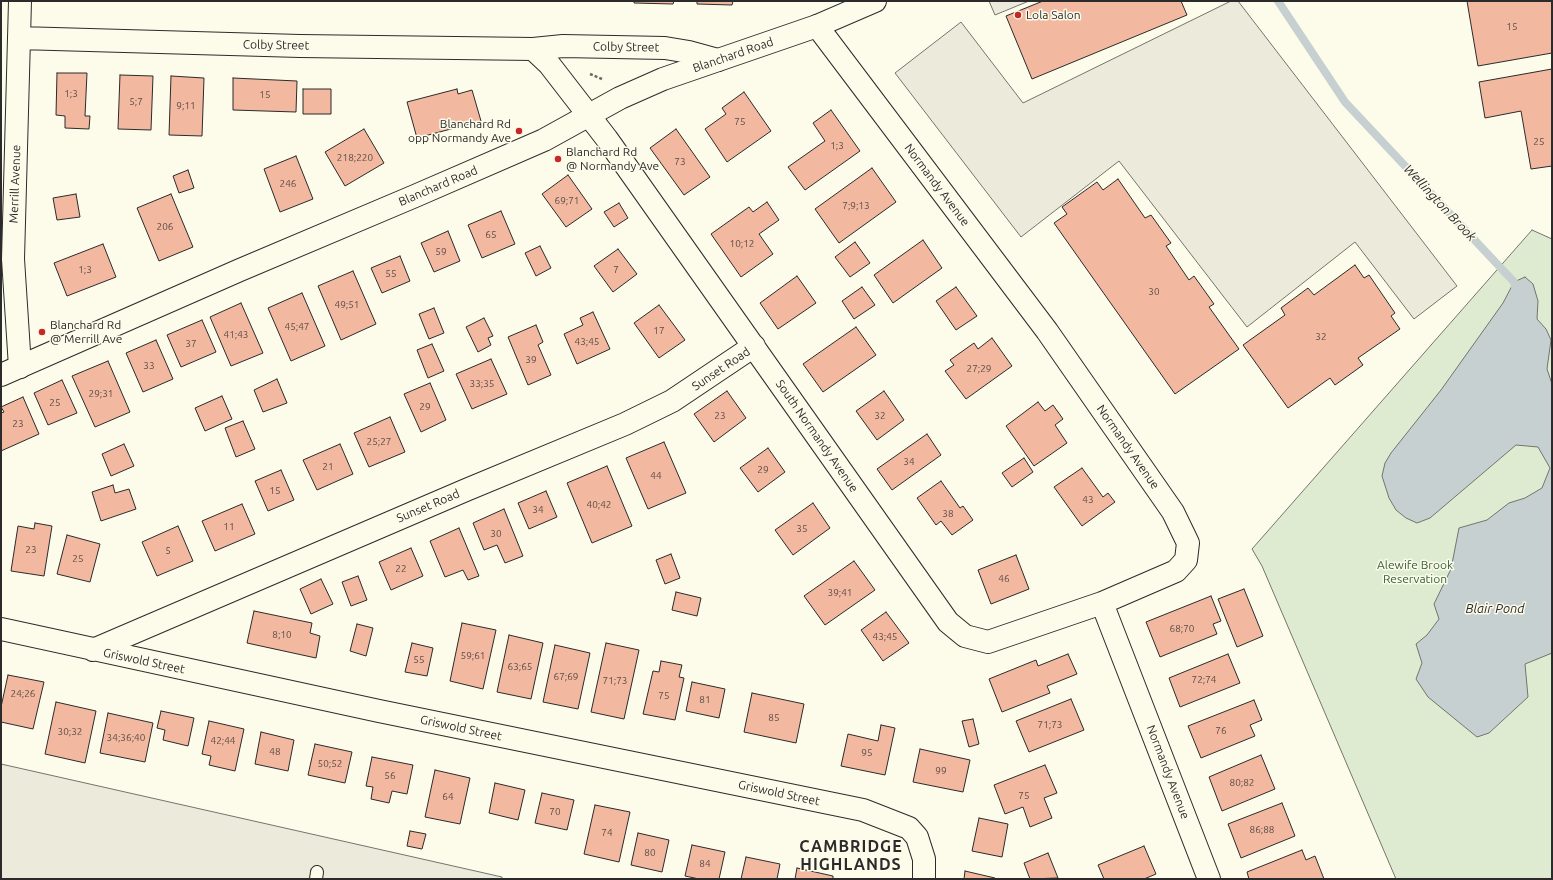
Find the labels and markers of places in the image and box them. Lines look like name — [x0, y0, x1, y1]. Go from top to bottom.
place label: Lola Salon — [1026, 8, 1081, 22]
marker: Lola Salon — [1013, 10, 1023, 20]
place label: Blanchard Rd opp Normandy Ave — [408, 117, 511, 145]
marker: Blanchard Rd opp Normandy Ave — [514, 126, 524, 136]
place label: Blanchard Rd @ Normandy Ave — [566, 145, 659, 173]
marker: Blanchard Rd @ Normandy Ave — [553, 154, 563, 164]
place label: Blanchard Rd @ Merrill Ave — [50, 318, 122, 346]
marker: Blanchard Rd @ Merrill Ave — [37, 327, 47, 337]

